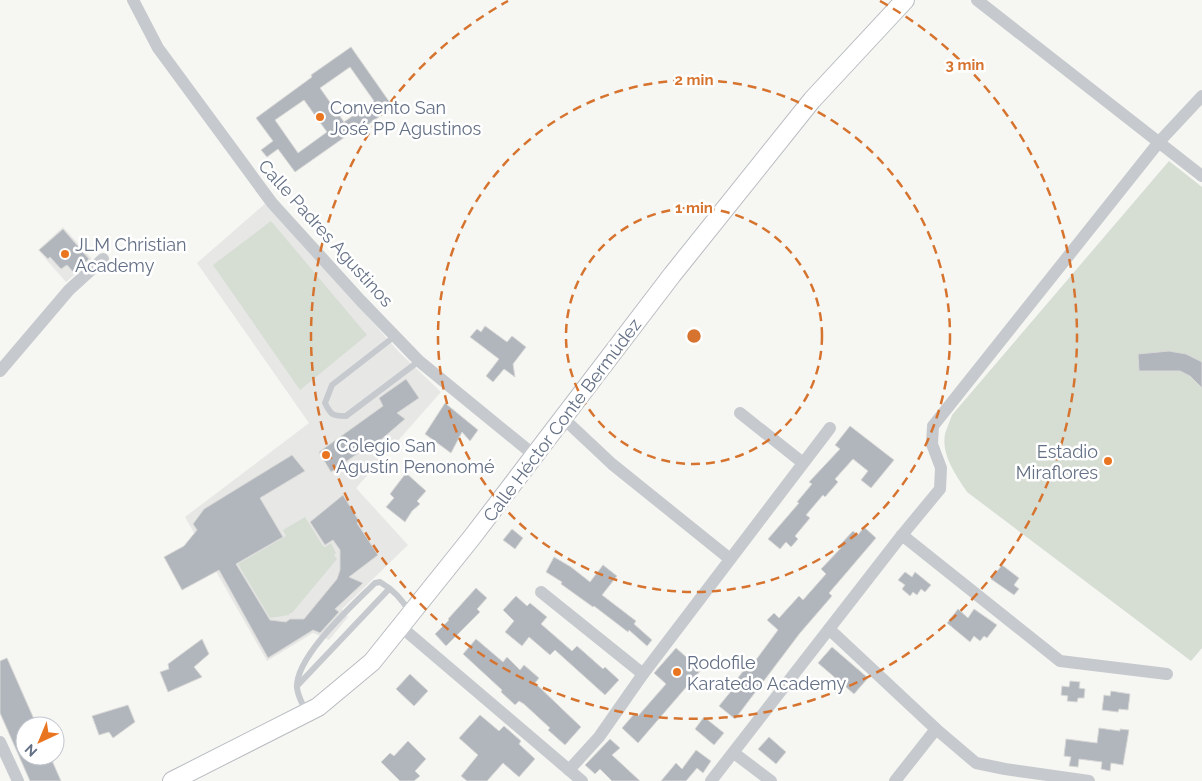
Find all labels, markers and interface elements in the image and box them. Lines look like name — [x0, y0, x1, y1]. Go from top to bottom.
text: 3 min — [946, 56, 984, 74]
text: 2 min — [675, 71, 713, 89]
place label: Convento San José PP Agustinos — [330, 97, 482, 139]
marker: Convento San José PP Agustinos — [314, 111, 326, 123]
street label: Calle Padres Agustinos — [254, 155, 398, 311]
text: 1 min — [675, 199, 713, 217]
place label: JLM Christian Academy — [75, 234, 187, 276]
marker: JLM Christian Academy — [59, 248, 71, 260]
street label: Calle Héctor Conte Bermúdez — [479, 314, 645, 526]
centre of rings — [685, 327, 703, 345]
place label: Colegio San Agustín Penonomé — [336, 435, 495, 477]
place label: Estadio Miraflores — [1016, 441, 1098, 483]
marker: Colegio San Agustín Penonomé — [320, 449, 332, 461]
marker: Estadio Miraflores — [1102, 455, 1114, 467]
place label: Rodofile Karatedo Academy — [687, 652, 846, 694]
marker: Rodofile Karatedo Academy — [671, 666, 683, 678]
north arrow — [15, 716, 65, 766]
text: N — [22, 741, 40, 760]

